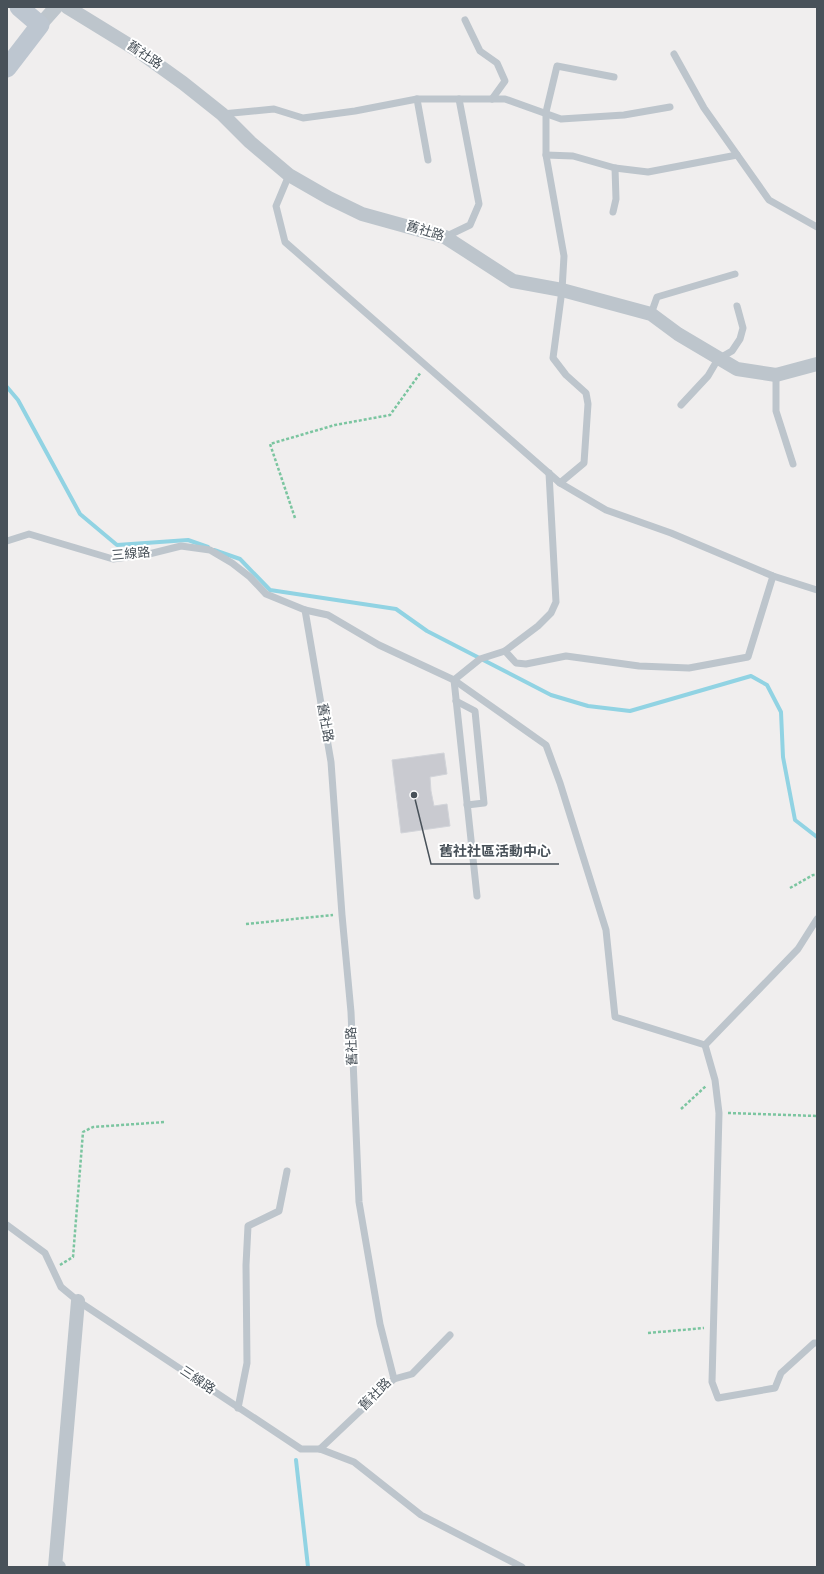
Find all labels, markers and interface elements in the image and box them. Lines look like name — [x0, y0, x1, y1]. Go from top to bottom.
street label: 舊社路 — [123, 38, 165, 74]
street label: 舊社路 — [404, 219, 446, 245]
street label: 三線路 — [111, 544, 151, 565]
street label: 舊社路 — [313, 702, 335, 744]
callout: 舊社社區活動中心 — [431, 838, 559, 864]
text: 舊社社區活動中心 — [439, 843, 551, 861]
street label: 舊社路 — [344, 1026, 362, 1066]
street label: 三線路 — [176, 1363, 218, 1399]
street label: 舊社路 — [357, 1375, 395, 1415]

